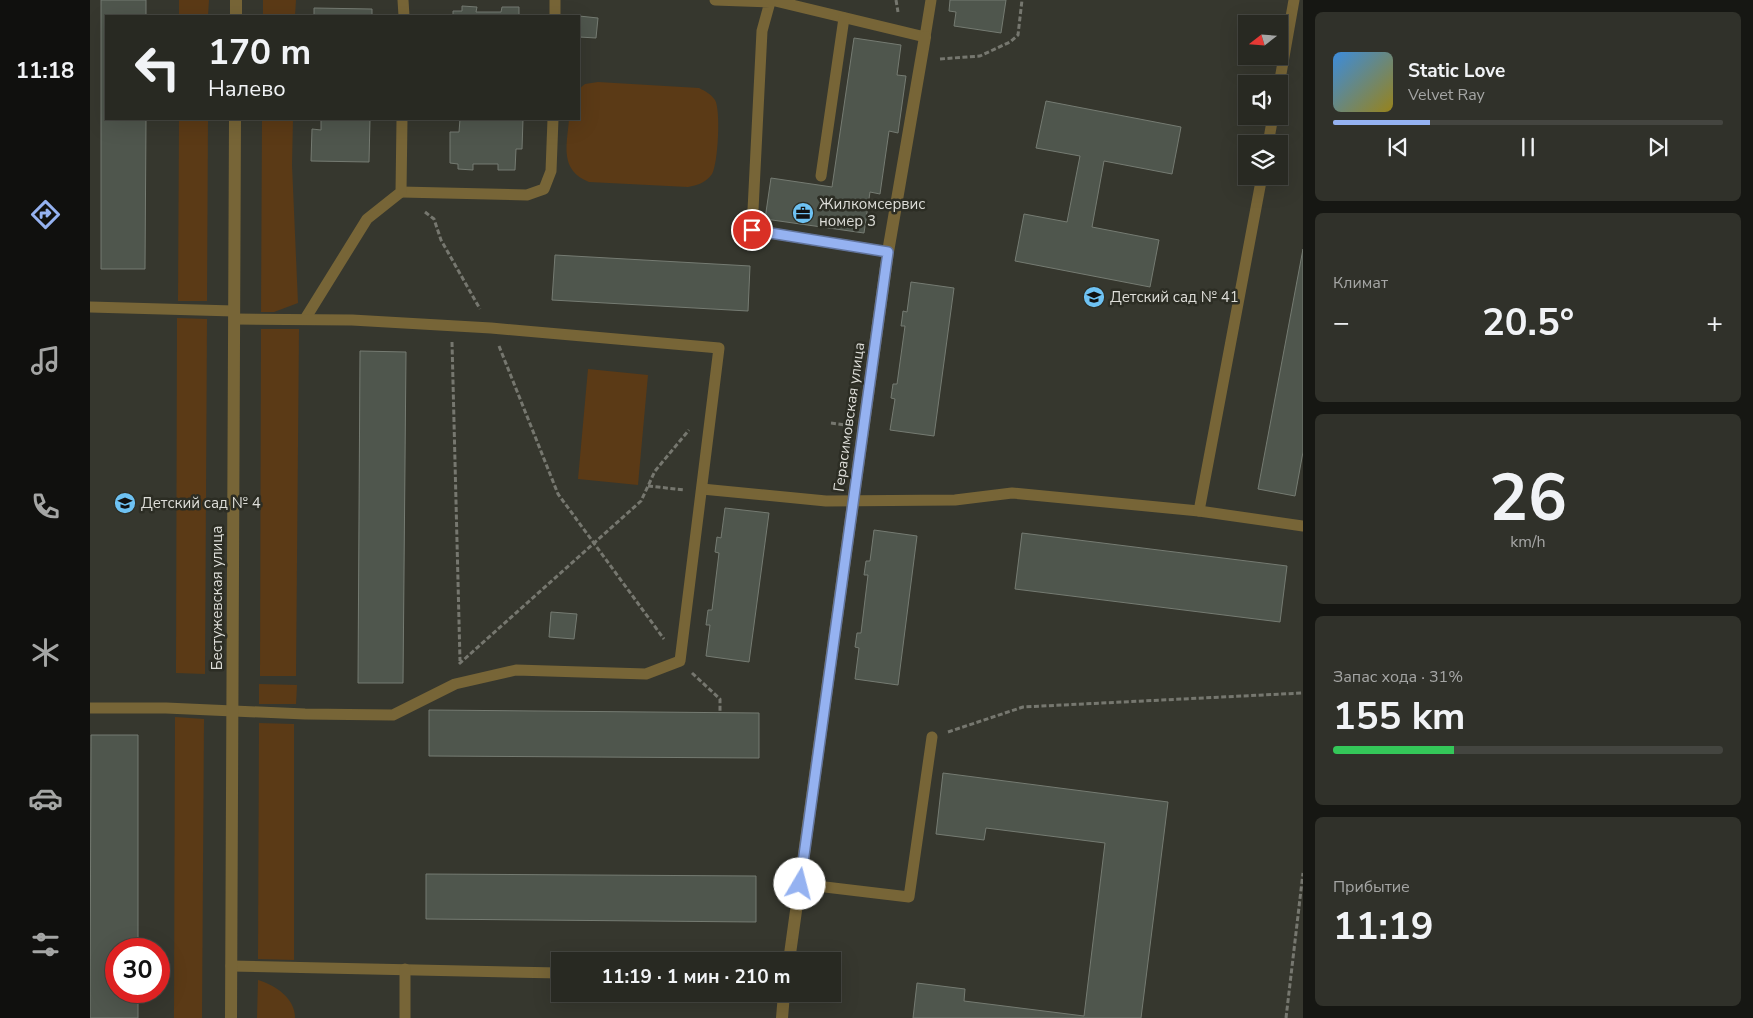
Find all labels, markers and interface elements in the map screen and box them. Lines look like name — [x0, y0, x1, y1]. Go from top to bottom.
north arrow — [1238, 15, 1288, 65]
map controls — [1238, 15, 1288, 185]
text: 170 m — [208, 29, 311, 76]
icon: left — [125, 35, 190, 100]
text: 11:18 — [16, 56, 74, 86]
text: Static Love — [1408, 58, 1505, 84]
text: Налево — [208, 74, 286, 104]
button: sound — [1238, 75, 1288, 125]
text: Velvet Ray — [1408, 84, 1485, 106]
icon: previous — [1384, 133, 1412, 161]
icon: pause — [1514, 133, 1542, 161]
icon: next — [1644, 133, 1672, 161]
button: layers — [1238, 135, 1288, 185]
place label: Жилкомсервис номер 3 — [819, 194, 925, 231]
icon: directions — [28, 197, 63, 232]
office icon: Жилкомсервис номер 3 — [791, 201, 815, 225]
pin — [731, 209, 773, 251]
icon: arrive — [738, 216, 766, 244]
text: Климат — [1333, 272, 1388, 294]
school or university icon: Детский сад № 41 — [1082, 285, 1106, 309]
place label: Детский сад № 41 — [1110, 287, 1239, 307]
text: 20.5° — [1482, 297, 1574, 348]
text: − — [1333, 304, 1350, 342]
text: + — [1706, 304, 1723, 342]
street label: Герасимовская улица — [829, 341, 869, 493]
icon: music — [28, 343, 63, 378]
text: 26 — [1489, 454, 1567, 543]
icon: phone — [28, 489, 63, 524]
school or university icon: Детский сад № 4 — [113, 491, 137, 515]
place label: Детский сад № 4 — [141, 493, 261, 513]
street label: Бестужевская улица — [207, 526, 227, 670]
text: km/h — [1510, 531, 1546, 553]
icon: climate — [28, 635, 63, 670]
text: Запас хода · 31% — [1333, 666, 1463, 688]
text: 155 km — [1333, 691, 1465, 742]
icon: car — [28, 781, 63, 816]
position arrow — [773, 857, 825, 909]
text: Прибытие — [1333, 876, 1410, 898]
text: 11:19 — [1333, 901, 1434, 952]
icon: filters — [28, 927, 63, 962]
speed limit sign: 30 — [105, 938, 170, 1003]
text: 11:19 · 1 мин · 210 m — [602, 964, 790, 990]

